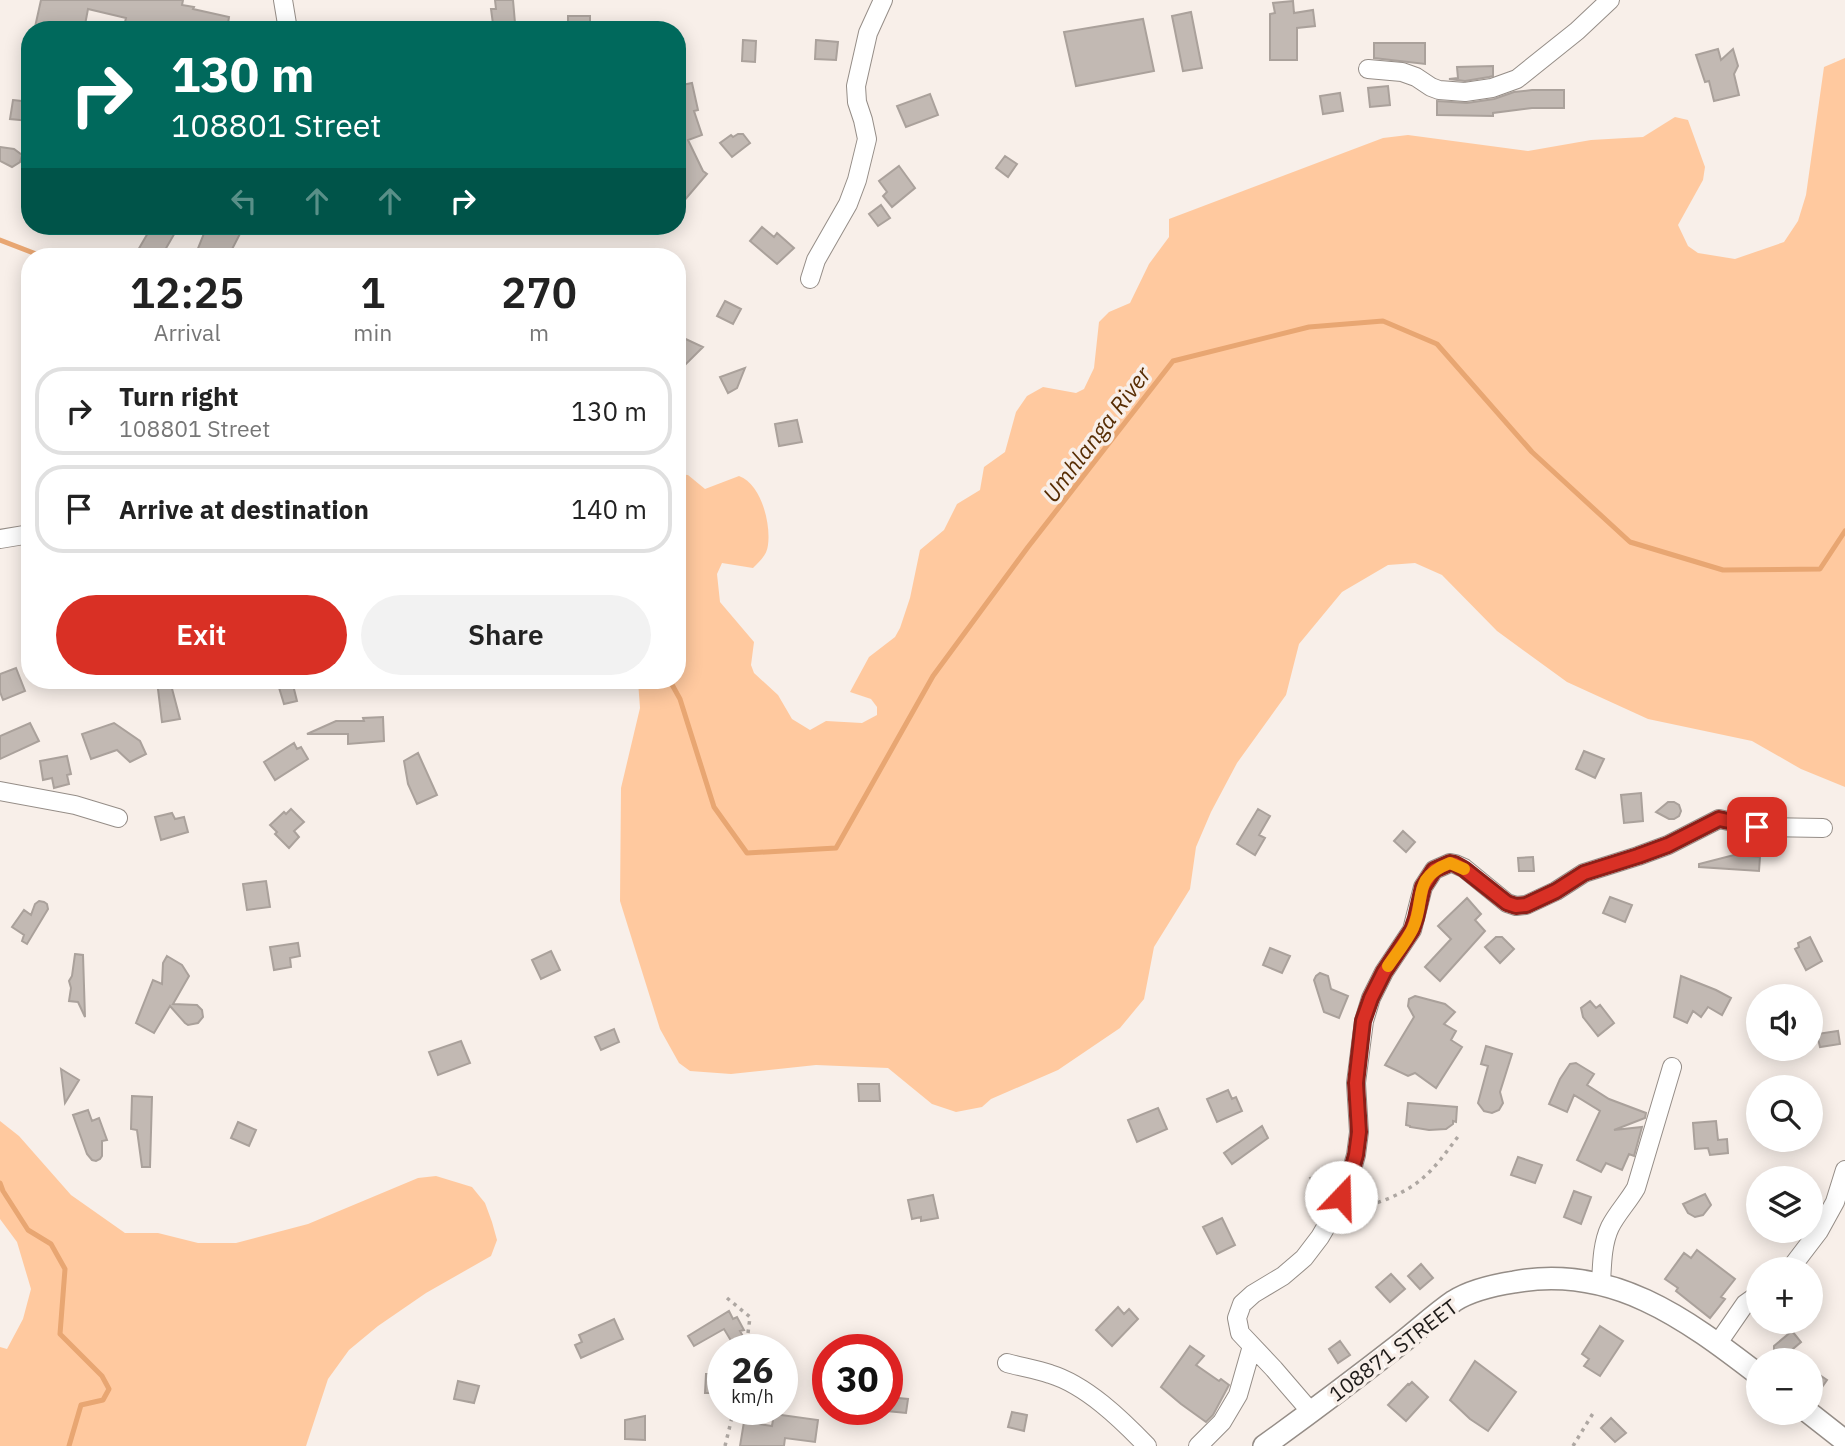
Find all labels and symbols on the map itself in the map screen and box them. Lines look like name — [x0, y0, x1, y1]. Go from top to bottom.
water label: Umhlanga River — [1035, 360, 1157, 508]
pin — [1727, 797, 1787, 857]
position arrow — [1304, 1160, 1378, 1234]
street label: 108871 STREET — [1323, 1292, 1463, 1408]
speed limit sign: 30 — [812, 1334, 903, 1425]

